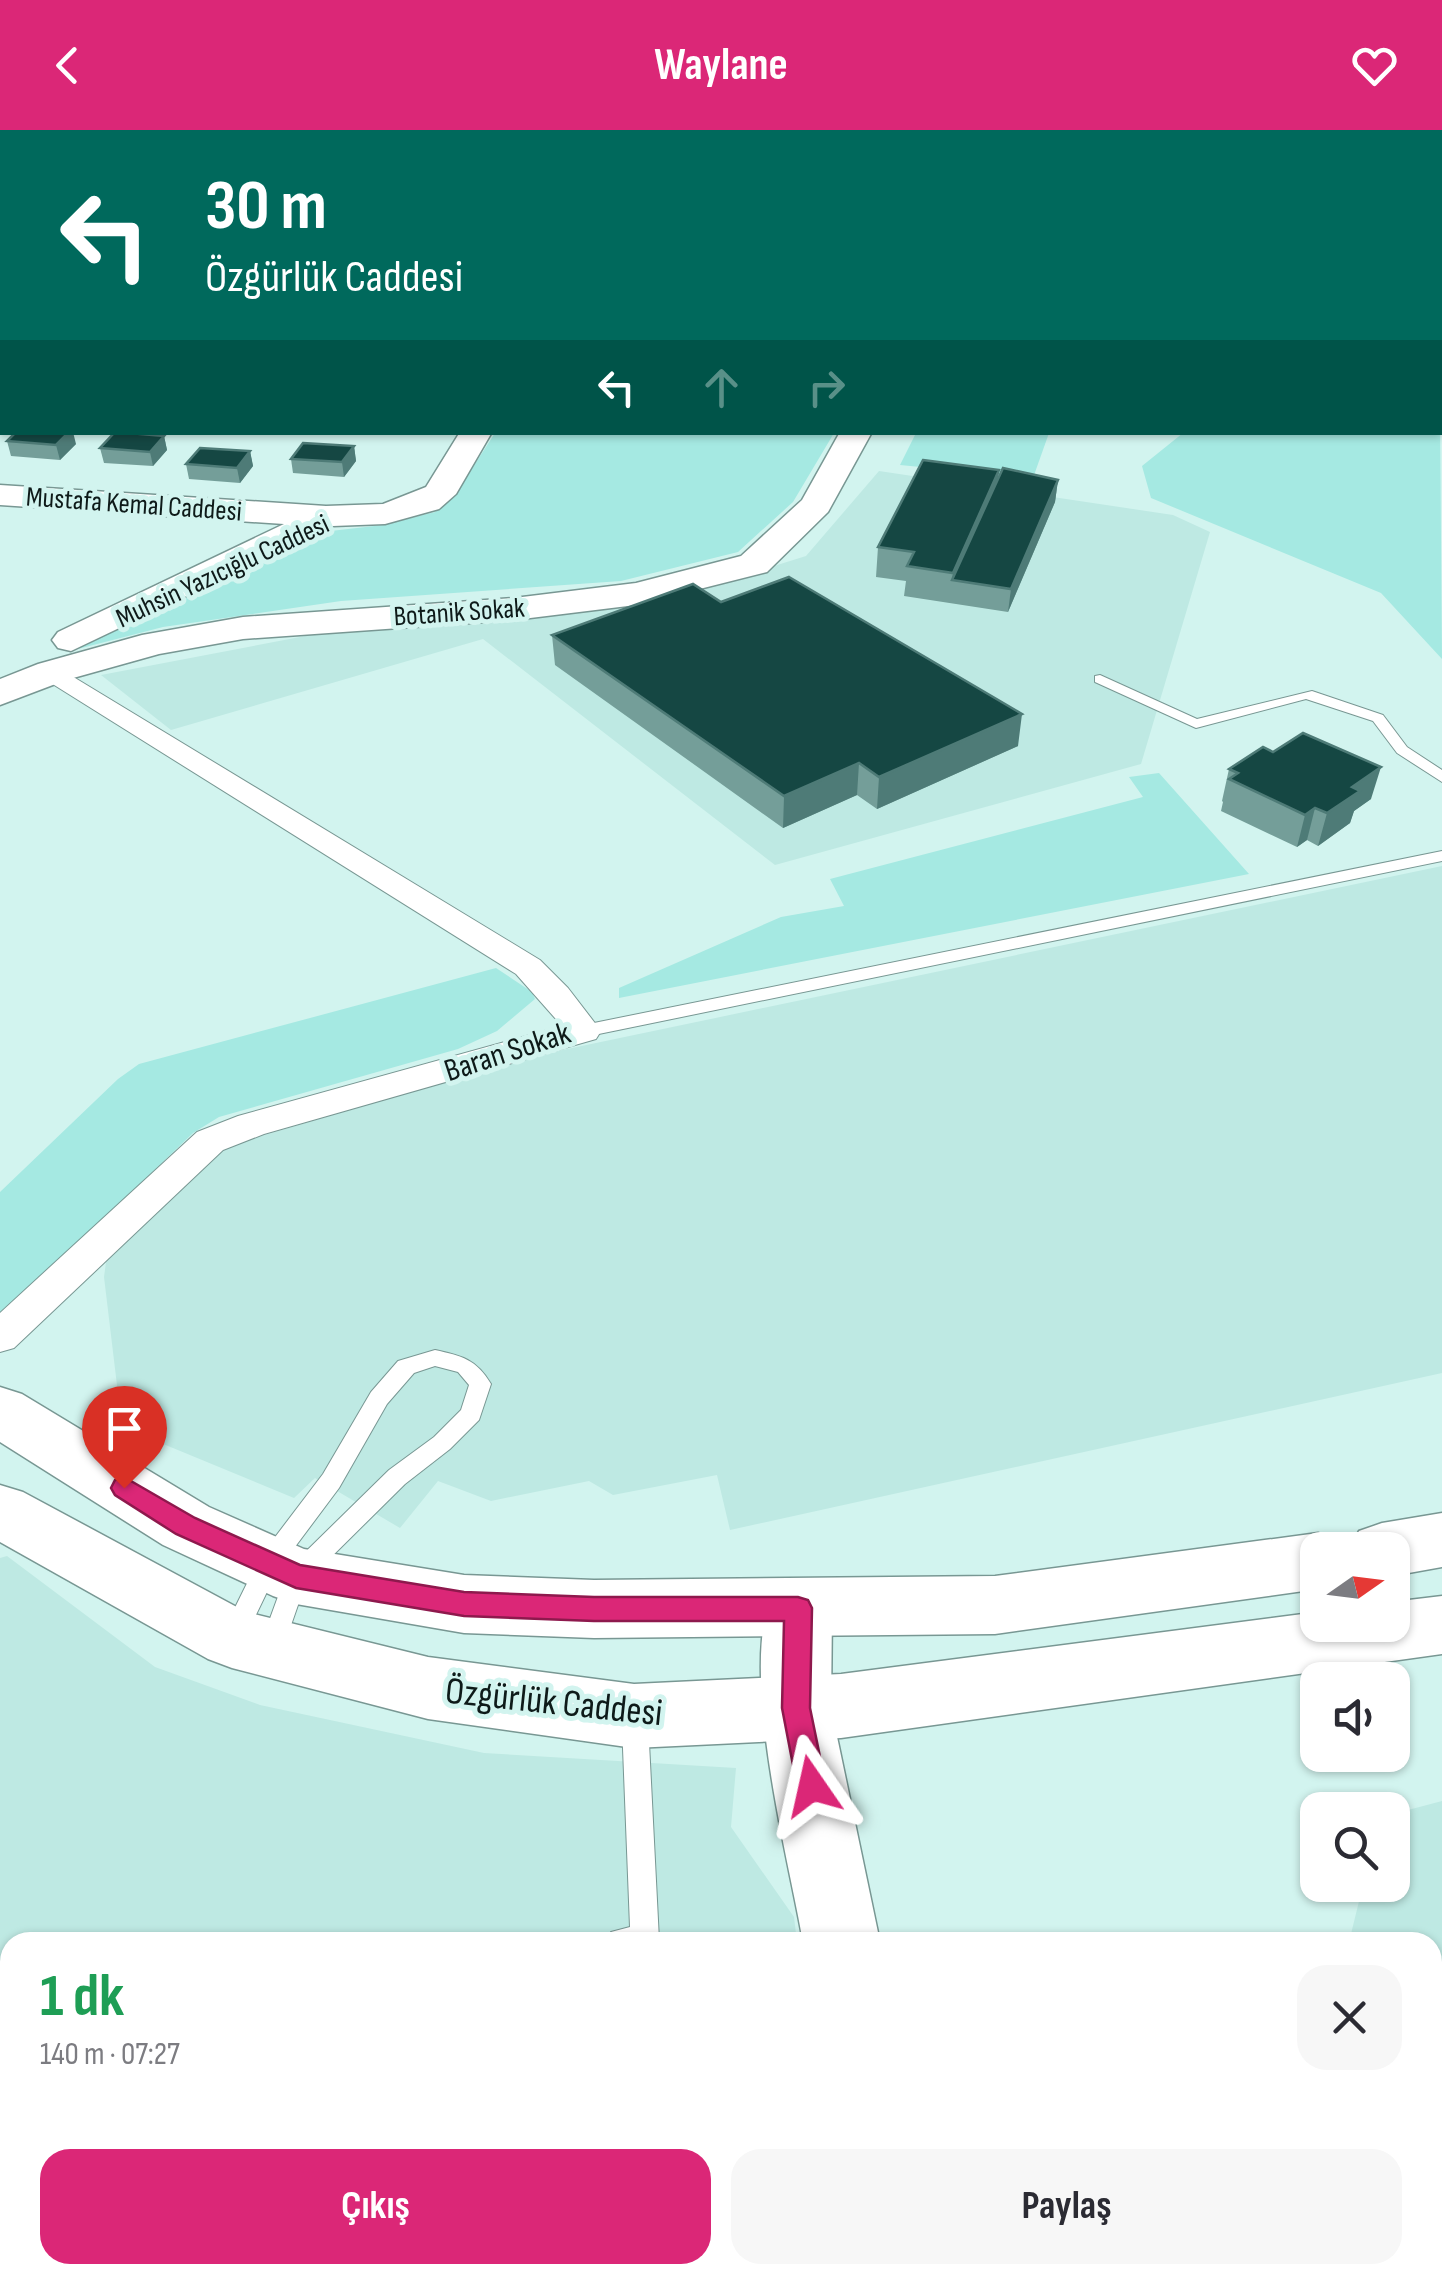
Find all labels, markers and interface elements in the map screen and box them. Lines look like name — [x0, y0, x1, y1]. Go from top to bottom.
icon: back — [40, 38, 95, 93]
text: Waylane — [654, 38, 788, 93]
icon: heart — [1347, 38, 1402, 93]
text: 30 m — [205, 165, 327, 249]
icon: left — [40, 170, 170, 300]
text: Özgürlük Caddesi — [205, 250, 463, 305]
icon: left — [589, 360, 644, 415]
icon: ahead — [694, 360, 749, 415]
icon: right — [799, 360, 854, 415]
street label: Mustafa Kemal Caddesi — [25, 480, 243, 528]
street label: Muhsin Yazıcığlu Caddesi — [111, 508, 334, 635]
street label: Botanik Sokak — [392, 591, 526, 634]
street label: Baran Sokak — [440, 1014, 575, 1091]
pin — [82, 1386, 167, 1489]
icon: arrive — [97, 1401, 152, 1456]
north arrow — [1300, 1532, 1410, 1642]
map controls — [1300, 1532, 1410, 1902]
button: sound — [1300, 1662, 1410, 1772]
street label: Özgürlük Caddesi — [443, 1669, 665, 1736]
position arrow — [760, 1734, 864, 1838]
button: search — [1300, 1792, 1410, 1902]
text: 1 dk — [40, 1961, 124, 2033]
button: close — [1297, 1965, 1402, 2070]
text: 140 m · 07:27 — [40, 2035, 180, 2074]
button: Çıkış — [40, 2149, 711, 2264]
button: Paylaş — [731, 2149, 1402, 2264]

